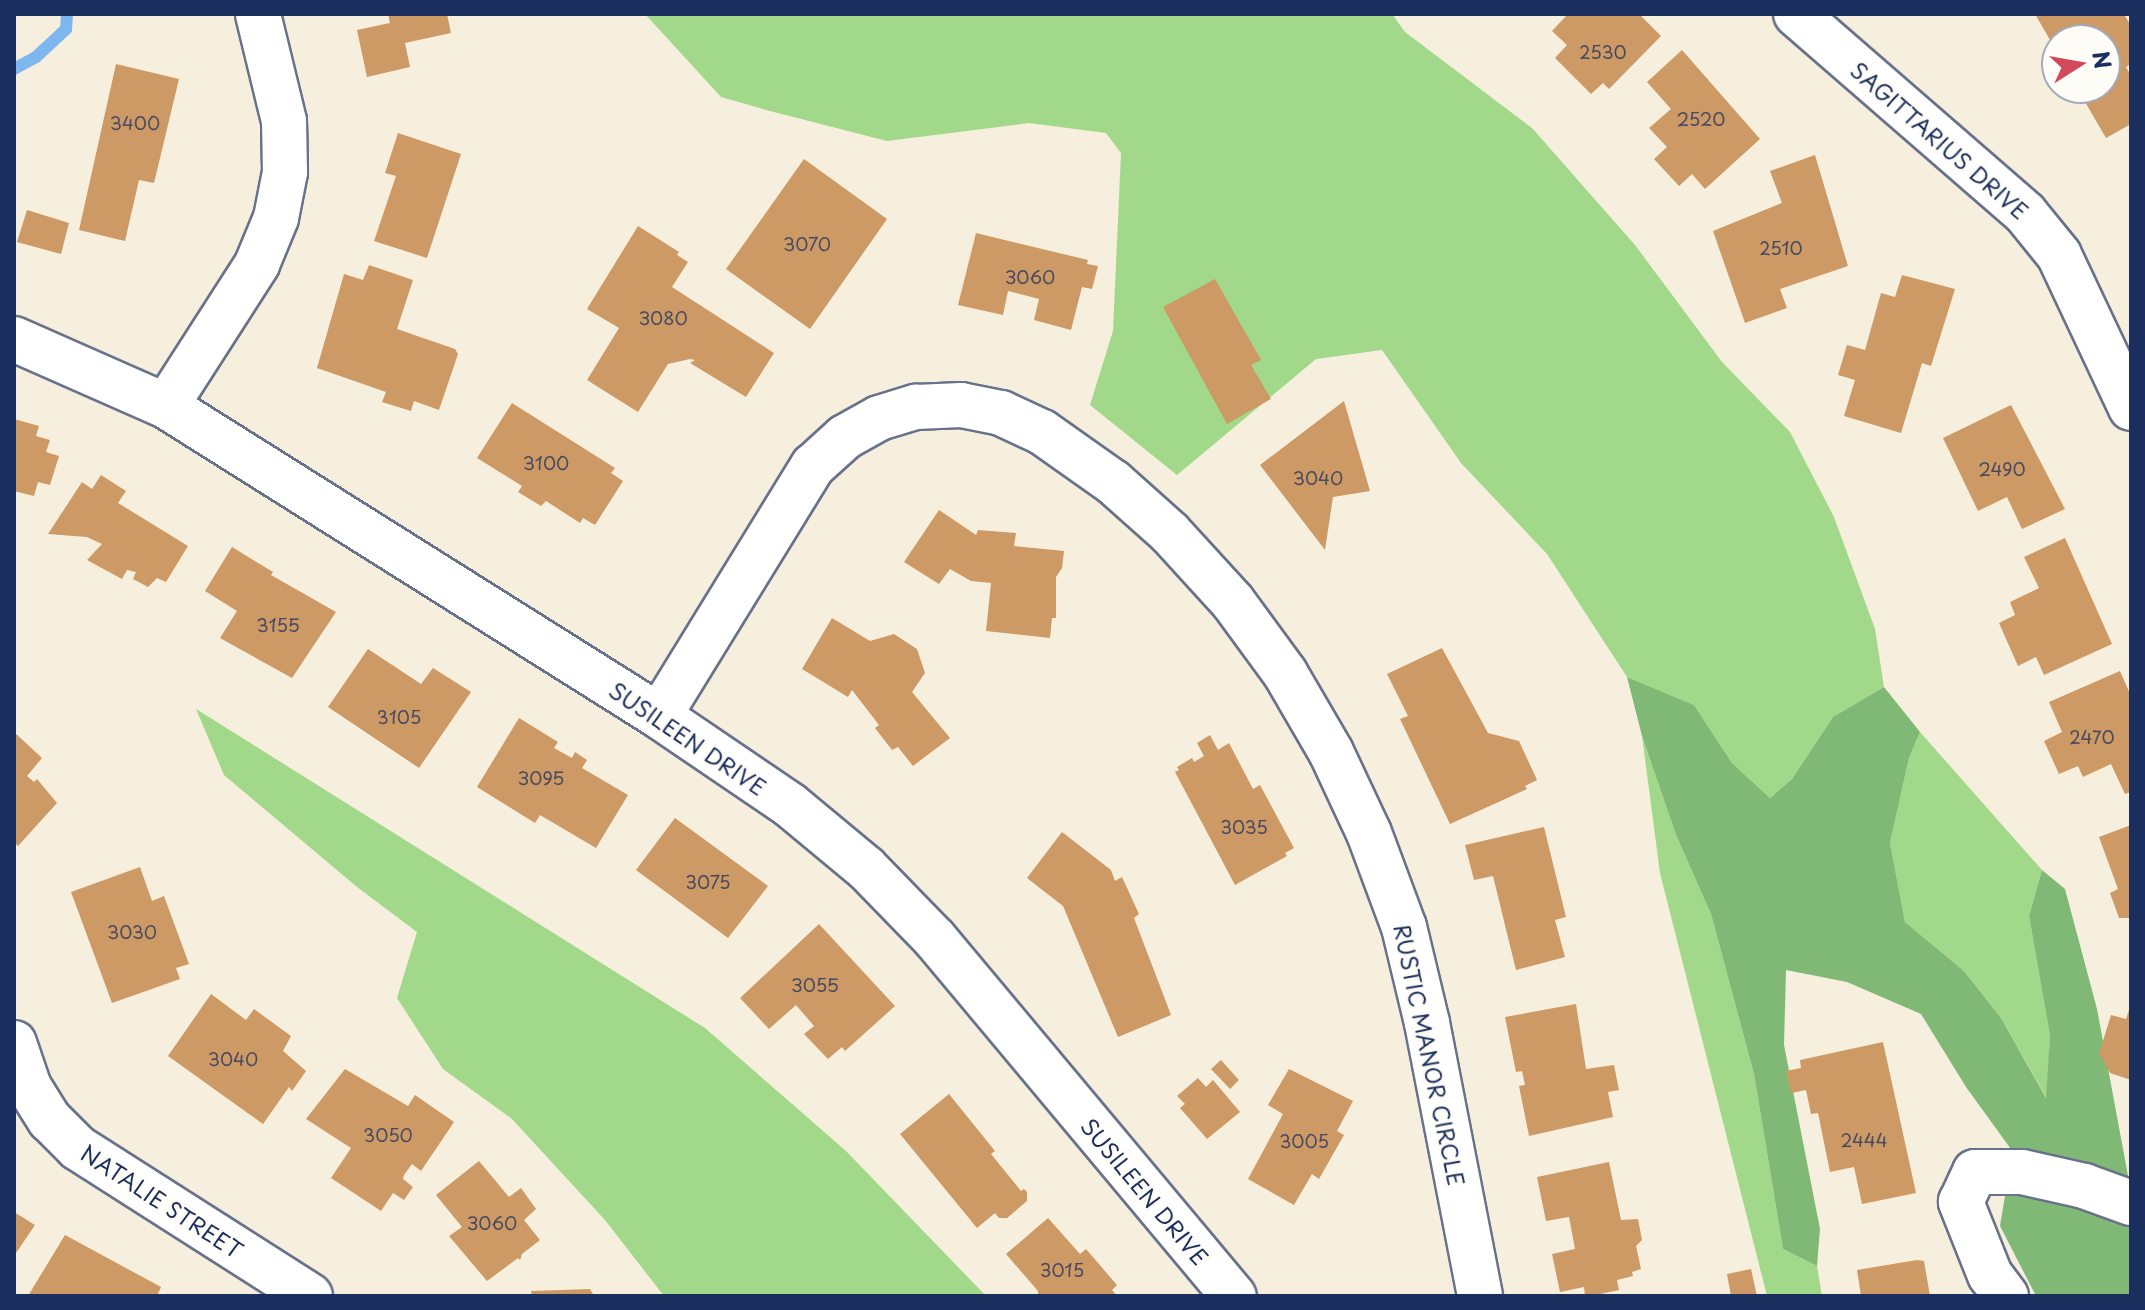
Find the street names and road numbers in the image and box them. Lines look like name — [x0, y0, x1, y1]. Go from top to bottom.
street label: SAGITTARIUS DRIVE — [1846, 56, 2034, 224]
street label: SUSILEEN DRIVE — [604, 675, 772, 801]
street label: RUSTIC MANOR CIRCLE — [1389, 920, 1471, 1190]
street label: SUSILEEN DRIVE — [1076, 1112, 1214, 1270]
street label: NATALIE STREET — [75, 1138, 249, 1264]

